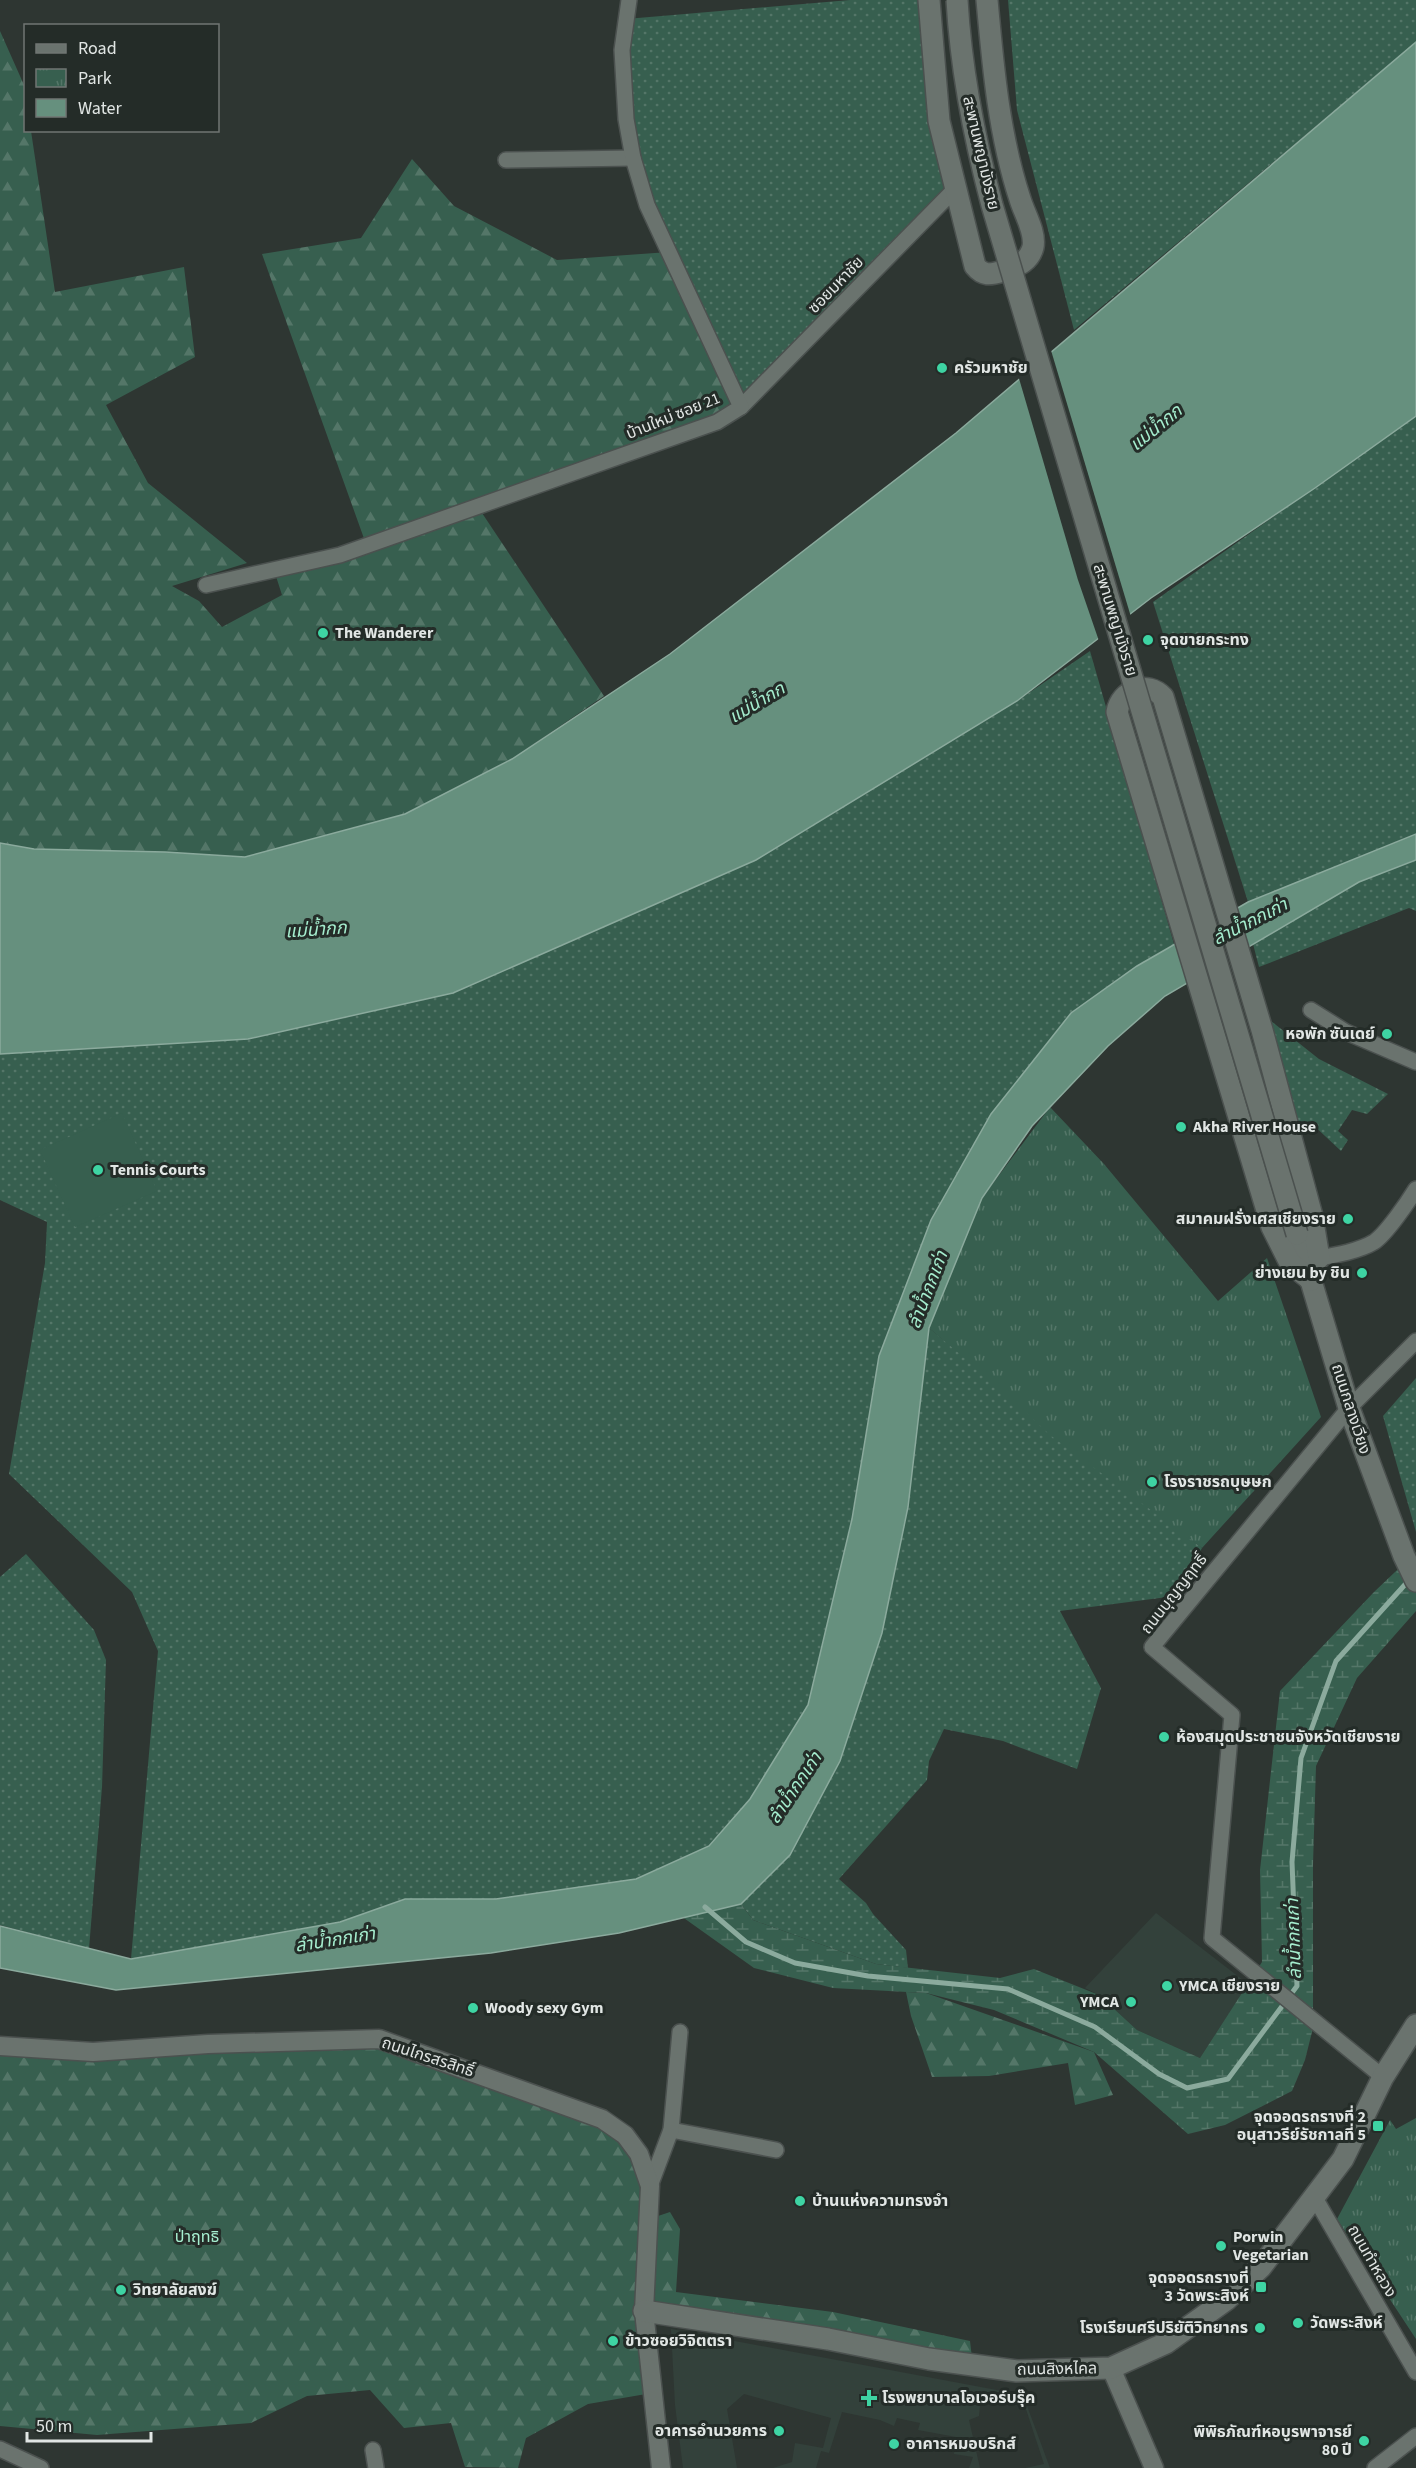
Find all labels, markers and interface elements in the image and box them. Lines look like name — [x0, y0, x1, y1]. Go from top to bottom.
legend — [24, 24, 219, 132]
text: Road — [78, 36, 117, 61]
text: Park — [78, 66, 112, 91]
street label: สะพานพญามังราย — [957, 94, 1005, 212]
text: Water — [78, 96, 122, 121]
street label: ซอยมหาชัย — [803, 252, 869, 318]
place label: ครัวมหาชัย — [954, 357, 1028, 379]
marker: ครัวมหาชัย — [935, 361, 949, 375]
street label: บ้านใหม่ ซอย 21 — [623, 387, 723, 445]
water label: แม่น้ำกก — [1124, 397, 1189, 457]
street label: สะพานพญามังราย — [1087, 561, 1143, 679]
place label: The Wanderer — [335, 622, 434, 644]
marker: The Wanderer — [316, 626, 330, 640]
place label: จุดขายกระทง — [1160, 629, 1249, 651]
marker: จุดขายกระทง — [1141, 633, 1155, 647]
water label: แม่น้ำกก — [724, 675, 791, 729]
water label: ลำน้ำกกเก่า — [1208, 891, 1292, 952]
water label: แม่น้ำกก — [285, 914, 349, 945]
place label: หอพัก ซันเดย์ — [1285, 1023, 1375, 1045]
marker: หอพัก ซันเดย์ — [1380, 1027, 1394, 1041]
place label: Akha River House — [1192, 1116, 1316, 1138]
marker: Akha River House — [1174, 1120, 1188, 1134]
place label: Tennis Courts — [110, 1159, 206, 1181]
marker: Tennis Courts — [91, 1163, 105, 1177]
place label: สมาคมฝรั่งเศสเชียงราย — [1176, 1208, 1336, 1230]
marker: สมาคมฝรั่งเศสเชียงราย — [1341, 1212, 1355, 1226]
water label: ลำน้ำกกเก่า — [901, 1247, 954, 1332]
place label: ย่างเยน by ชิน — [1255, 1262, 1350, 1284]
marker: ย่างเยน by ชิน — [1355, 1266, 1369, 1280]
street label: ถนนกลางเวียง — [1326, 1361, 1376, 1457]
place label: โรงราชรถบุษษก — [1164, 1471, 1272, 1493]
marker: โรงราชรถบุษษก — [1145, 1475, 1159, 1489]
street label: ถนนบุญญฤทธิ์ — [1136, 1549, 1212, 1639]
place label: ห้องสมุดประชาชนจังหวัดเชียงราย — [1176, 1726, 1401, 1748]
marker: ห้องสมุดประชาชนจังหวัดเชียงราย — [1157, 1730, 1171, 1744]
water label: ลำน้ำกกเก่า — [761, 1746, 828, 1829]
water label: ลำน้ำกกเก่า — [1279, 1897, 1308, 1980]
water label: ลำน้ำกกเก่า — [293, 1920, 378, 1959]
place label: YMCA เชียงราย — [1178, 1975, 1280, 1997]
marker: YMCA เชียงราย — [1160, 1979, 1174, 1993]
place label: YMCA — [1079, 1991, 1120, 2013]
marker: YMCA — [1124, 1995, 1138, 2009]
place label: Woody sexy Gym — [485, 1997, 603, 2019]
marker: Woody sexy Gym — [466, 2001, 480, 2015]
street label: ถนนไกรสรสิทธิ์ — [379, 2032, 477, 2082]
place label: จุดจอดรถรางที่ 2 อนุสาวรีย์รัชกาลที่ 5 — [1237, 2105, 1366, 2146]
marker: จุดจอดรถรางที่ 2 อนุสาวรีย์รัชกาลที่ 5 — [1371, 2119, 1385, 2133]
place label: บ้านแห่งความทรงจำ — [812, 2190, 948, 2212]
marker: บ้านแห่งความทรงจำ — [793, 2194, 807, 2208]
street label: ถนนทำหลวง — [1342, 2221, 1402, 2301]
park label: ป่าฤทธิ — [175, 2226, 219, 2248]
place label: Porwin Vegetarian — [1232, 2226, 1309, 2266]
marker: Porwin Vegetarian — [1214, 2239, 1228, 2253]
place label: จุดจอดรถรางที่ 3 วัดพระสิงห์ — [1148, 2266, 1249, 2307]
place label: วิทยาลัยสงฆ์ — [133, 2279, 217, 2301]
marker: จุดจอดรถรางที่ 3 วัดพระสิงห์ — [1254, 2280, 1268, 2294]
marker: วิทยาลัยสงฆ์ — [114, 2283, 128, 2297]
place label: วัดพระสิงห์ — [1310, 2312, 1383, 2334]
marker: วัดพระสิงห์ — [1291, 2316, 1305, 2330]
place label: โรงเรียนศรีปริยัติวิทยากร — [1080, 2317, 1248, 2339]
marker: โรงเรียนศรีปริยัติวิทยากร — [1253, 2321, 1267, 2335]
place label: ข้าวซอยวิจิตตรา — [625, 2330, 732, 2352]
marker: ข้าวซอยวิจิตตรา — [606, 2334, 620, 2348]
street label: ถนนสิงหไคล — [1017, 2357, 1097, 2381]
place label: โรงพยาบาลโอเวอร์บรุ๊ค — [882, 2387, 1035, 2409]
marker: โรงพยาบาลโอเวอร์บรุ๊ค — [860, 2389, 878, 2407]
scale bar — [27, 2405, 152, 2443]
text: 50 m — [36, 2414, 72, 2439]
place label: อาคารอำนวยการ — [655, 2420, 767, 2442]
place label: พิพิธภัณฑ์หอบูรพาจารย์ 80 ปี — [1194, 2421, 1352, 2461]
marker: อาคารอำนวยการ — [772, 2424, 786, 2438]
place label: อาคารหมอบริกส์ — [906, 2433, 1016, 2455]
marker: พิพิธภัณฑ์หอบูรพาจารย์ 80 ปี — [1357, 2434, 1371, 2448]
marker: อาคารหมอบริกส์ — [887, 2437, 901, 2451]

